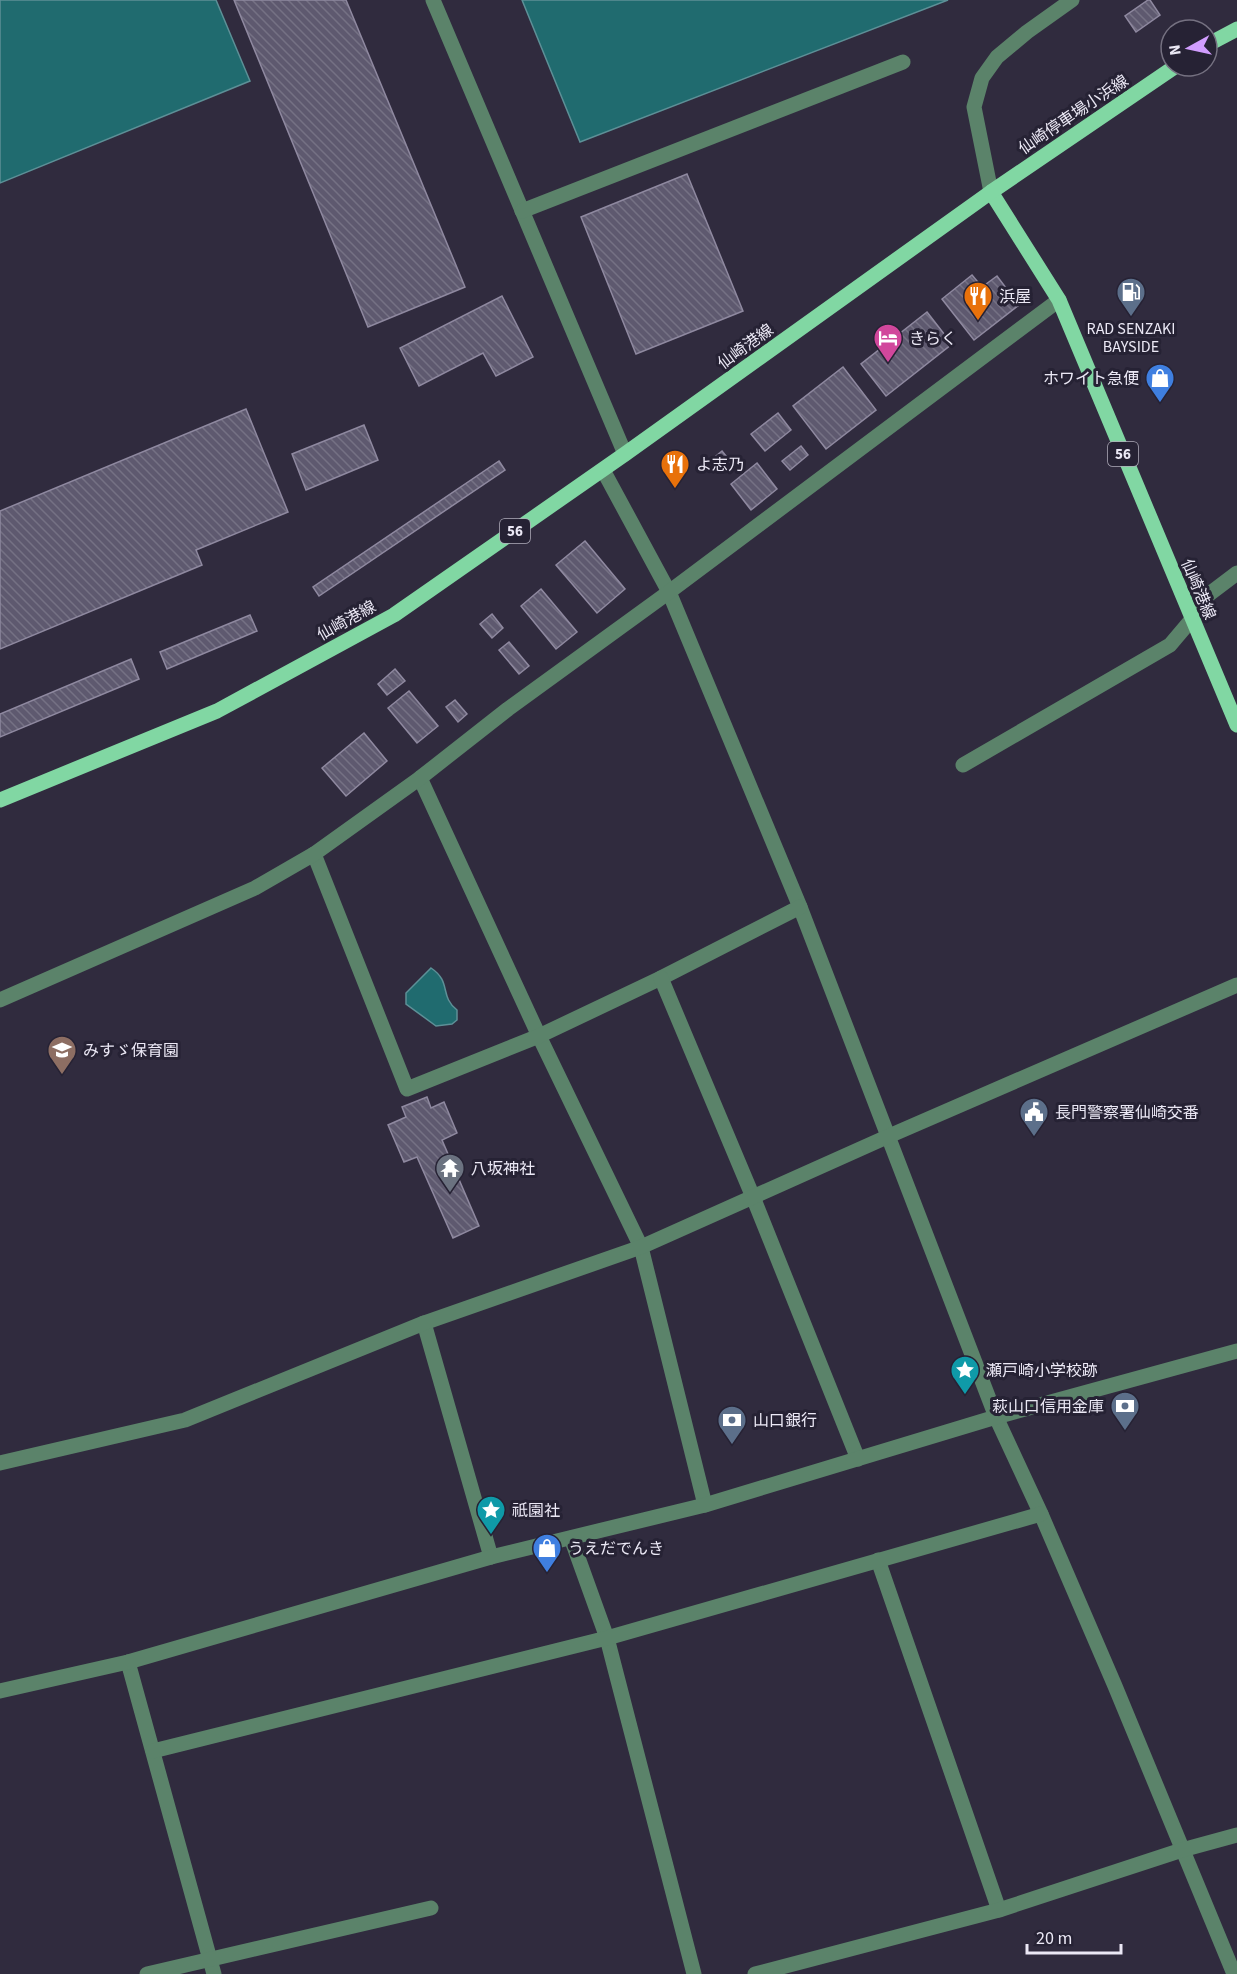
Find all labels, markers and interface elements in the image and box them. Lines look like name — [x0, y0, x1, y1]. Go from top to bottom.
north arrow — [1159, 18, 1219, 78]
text: N — [1164, 43, 1187, 57]
street label: 仙崎停車場小浜線 — [1014, 70, 1133, 160]
fuel station icon: RAD SENZAKI BAYSIDE — [1115, 276, 1147, 318]
restaurant icon: 浜屋 — [962, 280, 994, 322]
place label: 浜屋 — [999, 286, 1031, 308]
place label: RAD SENZAKI BAYSIDE — [1087, 318, 1175, 358]
street label: 仙崎港線 — [713, 319, 778, 375]
hotel icon: きらく — [872, 322, 904, 364]
place label: きらく — [909, 328, 957, 350]
shop icon: ホワイト急便 — [1144, 362, 1176, 404]
place label: ホワイト急便 — [1043, 368, 1139, 390]
road number: 56 — [1108, 442, 1138, 466]
restaurant icon: よ志乃 — [659, 448, 691, 490]
place label: よ志乃 — [696, 454, 744, 476]
road number: 56 — [500, 519, 530, 543]
street label: 仙崎港線 — [1175, 556, 1221, 623]
street label: 仙崎港線 — [313, 596, 380, 646]
school or university icon: みすゞ保育園 — [46, 1034, 78, 1076]
place label: みすゞ保育園 — [83, 1040, 179, 1062]
public building icon: 長門警察署仙崎交番 — [1018, 1096, 1050, 1138]
place label: 長門警察署仙崎交番 — [1055, 1102, 1199, 1124]
temple icon: 八坂神社 — [434, 1152, 466, 1194]
place label: 八坂神社 — [471, 1158, 535, 1180]
place icon: 瀬戸崎小学校跡 — [949, 1354, 981, 1396]
place label: 瀬戸崎小学校跡 — [986, 1360, 1098, 1382]
bank icon: 萩山口信用金庫 — [1109, 1390, 1141, 1432]
place label: 萩山口信用金庫 — [992, 1396, 1104, 1418]
bank icon: 山口銀行 — [716, 1404, 748, 1446]
place label: 山口銀行 — [753, 1410, 817, 1432]
place icon: 祇園社 — [475, 1494, 507, 1536]
place label: 祇園社 — [512, 1500, 560, 1522]
shop icon: うえだでんき — [531, 1532, 563, 1574]
place label: うえだでんき — [568, 1538, 664, 1560]
scale bar — [1027, 1917, 1122, 1955]
text: 20 m — [1036, 1926, 1072, 1951]

